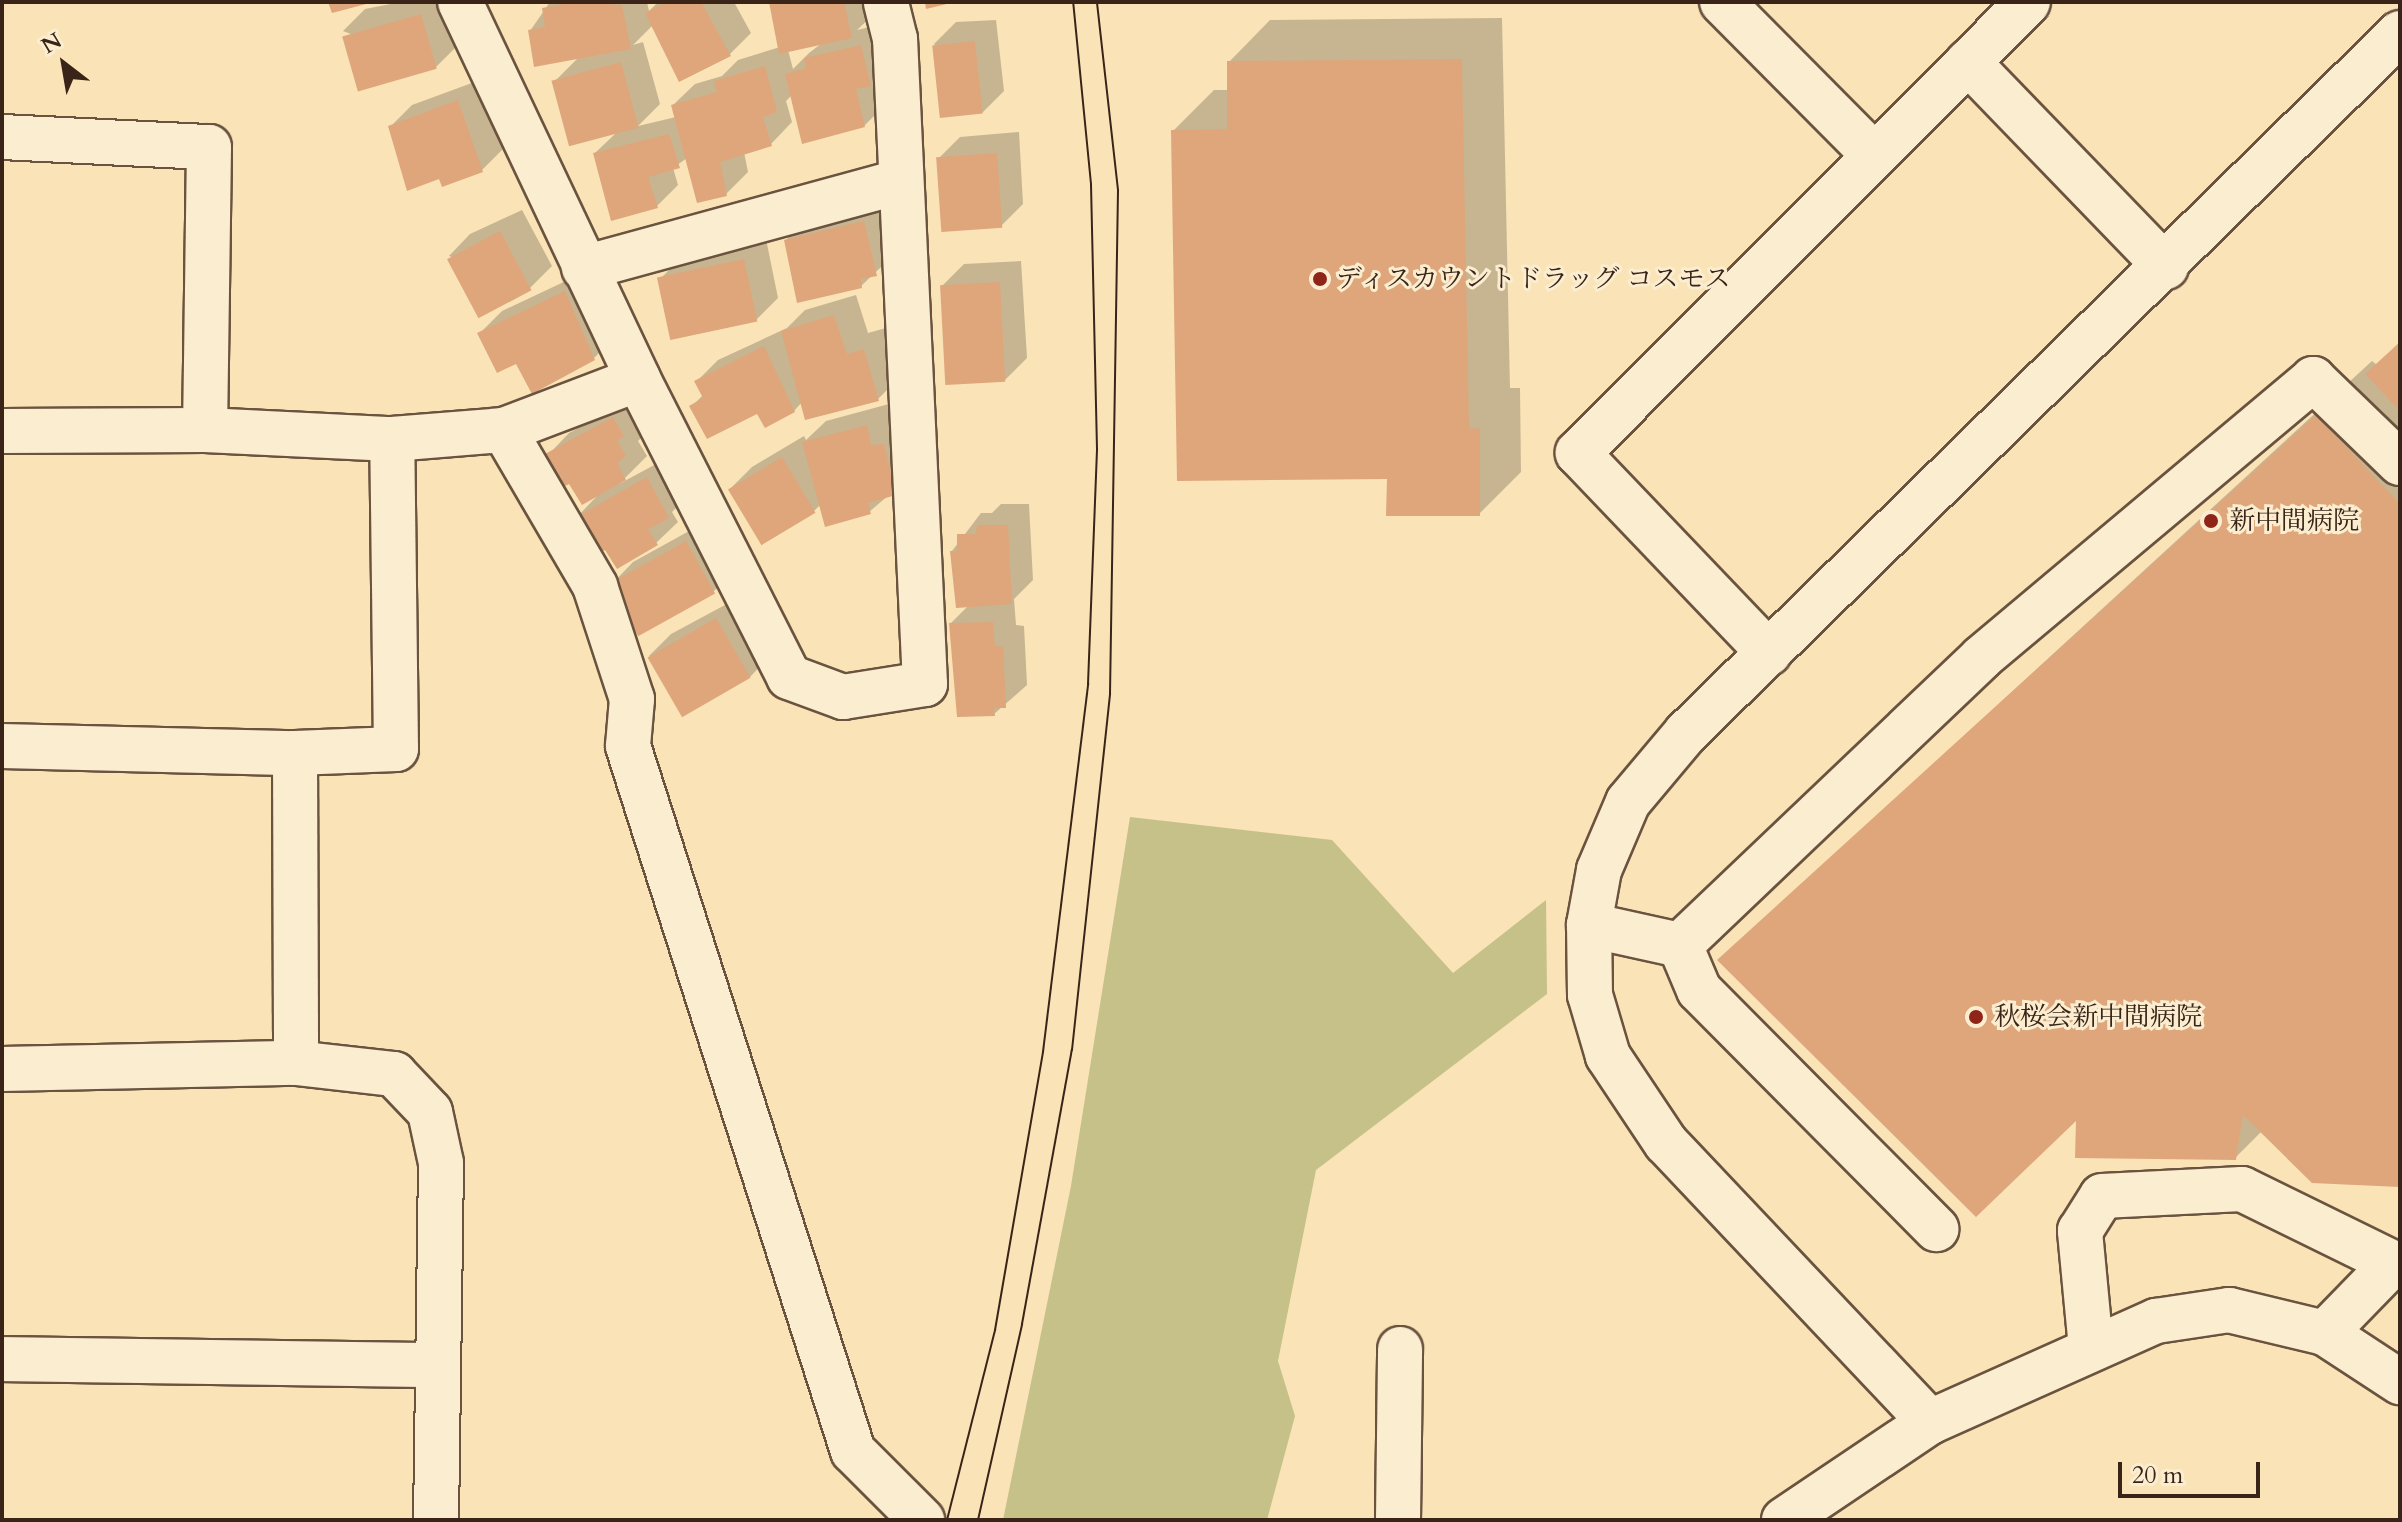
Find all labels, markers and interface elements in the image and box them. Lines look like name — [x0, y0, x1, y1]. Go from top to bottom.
north arrow — [24, 24, 104, 104]
text: N — [36, 26, 68, 61]
place label: ディスカウントドラッグ コスモス — [1336, 263, 1733, 295]
marker: ディスカウントドラッグ コスモス — [1311, 270, 1329, 288]
place label: 新中間病院 — [2229, 505, 2359, 537]
marker: 新中間病院 — [2200, 510, 2222, 532]
place label: 秋桜会新中間病院 — [1994, 1001, 2202, 1033]
marker: 秋桜会新中間病院 — [1965, 1006, 1987, 1028]
scale bar — [2122, 1446, 2264, 1496]
text: 20 m — [2132, 1459, 2183, 1492]

